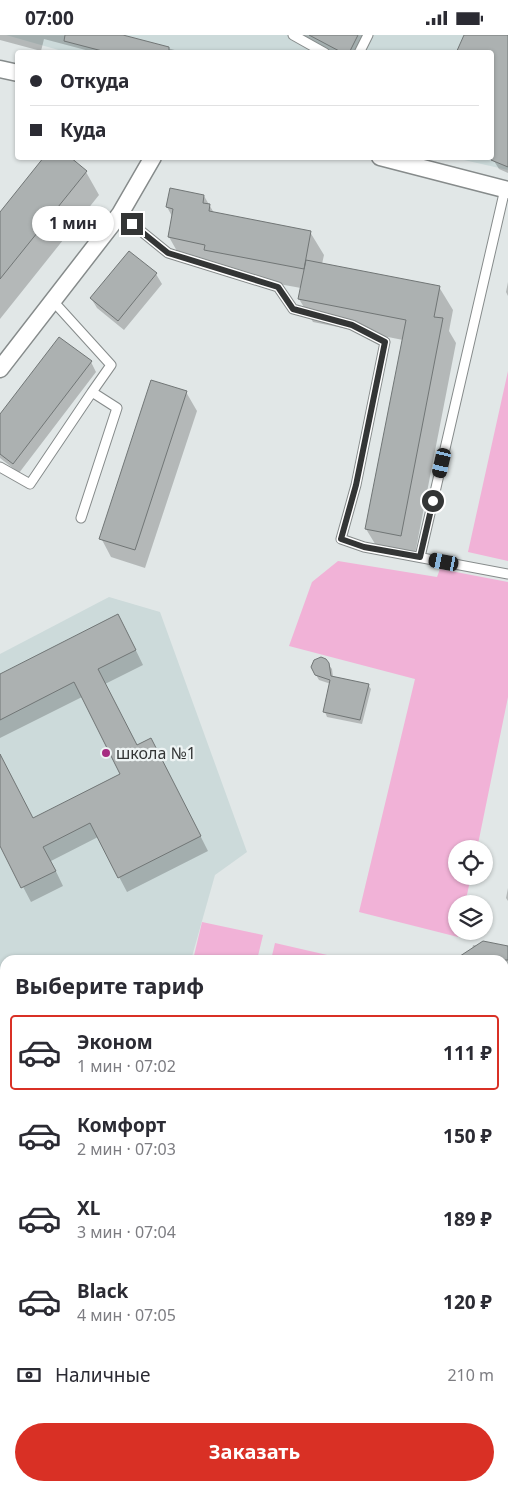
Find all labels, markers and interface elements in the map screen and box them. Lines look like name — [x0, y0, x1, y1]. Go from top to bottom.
text: 07:00 — [25, 5, 74, 31]
text: Откуда — [60, 68, 129, 94]
text: Куда — [60, 117, 106, 143]
callout: 1 мин — [32, 207, 114, 241]
text: 1 мин — [49, 212, 97, 234]
route end — [121, 213, 143, 235]
car — [431, 447, 452, 479]
route start — [422, 490, 444, 512]
car — [427, 552, 460, 572]
place label: школа №1 — [116, 742, 196, 764]
marker: школа №1 — [100, 747, 112, 759]
map controls — [448, 840, 493, 940]
button: locate — [448, 840, 493, 885]
button: layers — [448, 895, 493, 940]
text: Выберите тариф — [15, 970, 204, 1000]
text: Эконом — [77, 1029, 153, 1055]
icon: car — [17, 1030, 62, 1075]
text: 111 ₽ — [443, 1040, 492, 1066]
text: 1 мин · 07:02 — [77, 1055, 176, 1077]
text: Комфорт — [77, 1112, 166, 1138]
icon: car — [17, 1113, 62, 1158]
text: 150 ₽ — [443, 1123, 492, 1149]
text: 2 мин · 07:03 — [77, 1138, 176, 1160]
text: XL — [77, 1195, 100, 1221]
icon: car — [17, 1196, 62, 1241]
text: 189 ₽ — [443, 1206, 492, 1232]
text: 3 мин · 07:04 — [77, 1221, 176, 1243]
text: Black — [77, 1278, 128, 1304]
icon: car — [17, 1279, 62, 1324]
text: 120 ₽ — [443, 1289, 492, 1315]
text: 4 мин · 07:05 — [77, 1304, 176, 1326]
icon: cash — [15, 1361, 43, 1389]
text: Наличные — [55, 1362, 150, 1388]
text: 210 m — [447, 1364, 494, 1386]
button: Заказать — [15, 1423, 494, 1481]

